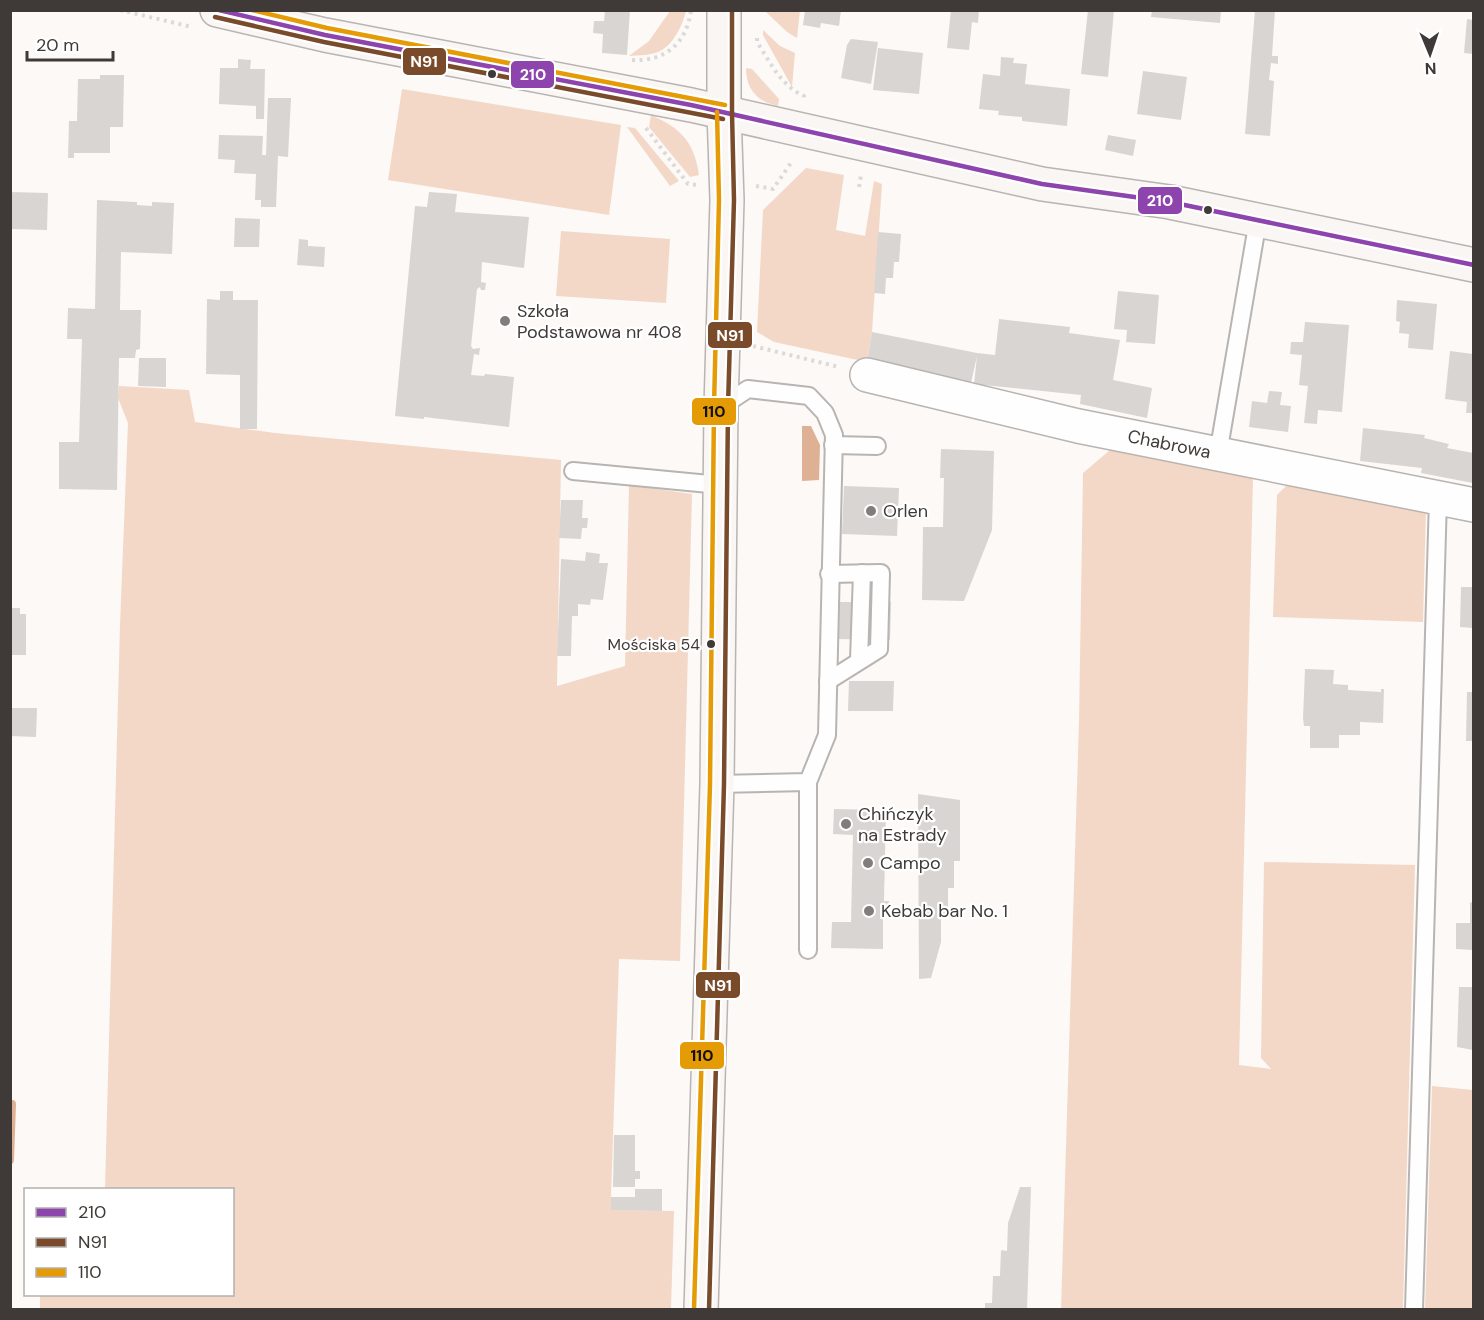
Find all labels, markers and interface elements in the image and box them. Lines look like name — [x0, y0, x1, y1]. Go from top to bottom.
scale bar — [27, 24, 112, 62]
north arrow — [1400, 24, 1460, 84]
text: 20 m — [36, 33, 79, 57]
line badge: N91 — [402, 47, 447, 76]
text: N91 — [410, 51, 438, 72]
text: N — [1424, 58, 1437, 79]
line badge: 210 — [510, 60, 555, 89]
text: 210 — [520, 64, 546, 85]
unlabelled marker — [486, 68, 498, 80]
line badge: 210 — [1137, 186, 1183, 215]
text: 210 — [1147, 190, 1173, 211]
unlabelled marker — [1202, 204, 1214, 216]
place label: Szkoła Podstawowa nr 408 — [517, 299, 682, 344]
marker: Szkoła Podstawowa nr 408 — [498, 314, 512, 328]
line badge: N91 — [707, 321, 753, 349]
text: N91 — [716, 325, 744, 346]
line badge: 110 — [691, 397, 737, 426]
text: 110 — [703, 401, 725, 422]
street label: Chabrowa — [1125, 424, 1213, 464]
place label: Orlen — [883, 499, 928, 523]
marker: Orlen — [864, 504, 878, 518]
place label: Mościska 54 — [608, 634, 700, 655]
marker: Mościska 54 — [705, 638, 717, 650]
place label: Chińczyk na Estrady — [858, 802, 947, 847]
marker: Chińczyk na Estrady — [839, 817, 853, 831]
place label: Campo — [880, 851, 941, 875]
marker: Campo — [861, 856, 875, 870]
place label: Kebab bar No. 1 — [881, 899, 1008, 923]
marker: Kebab bar No. 1 — [862, 904, 876, 918]
line badge: N91 — [695, 971, 741, 999]
text: N91 — [704, 975, 732, 996]
line badge: 110 — [679, 1041, 725, 1070]
text: 110 — [691, 1045, 713, 1066]
legend — [24, 1188, 234, 1296]
text: 210 — [78, 1200, 106, 1224]
text: N91 — [78, 1230, 107, 1254]
text: 110 — [78, 1260, 102, 1284]

